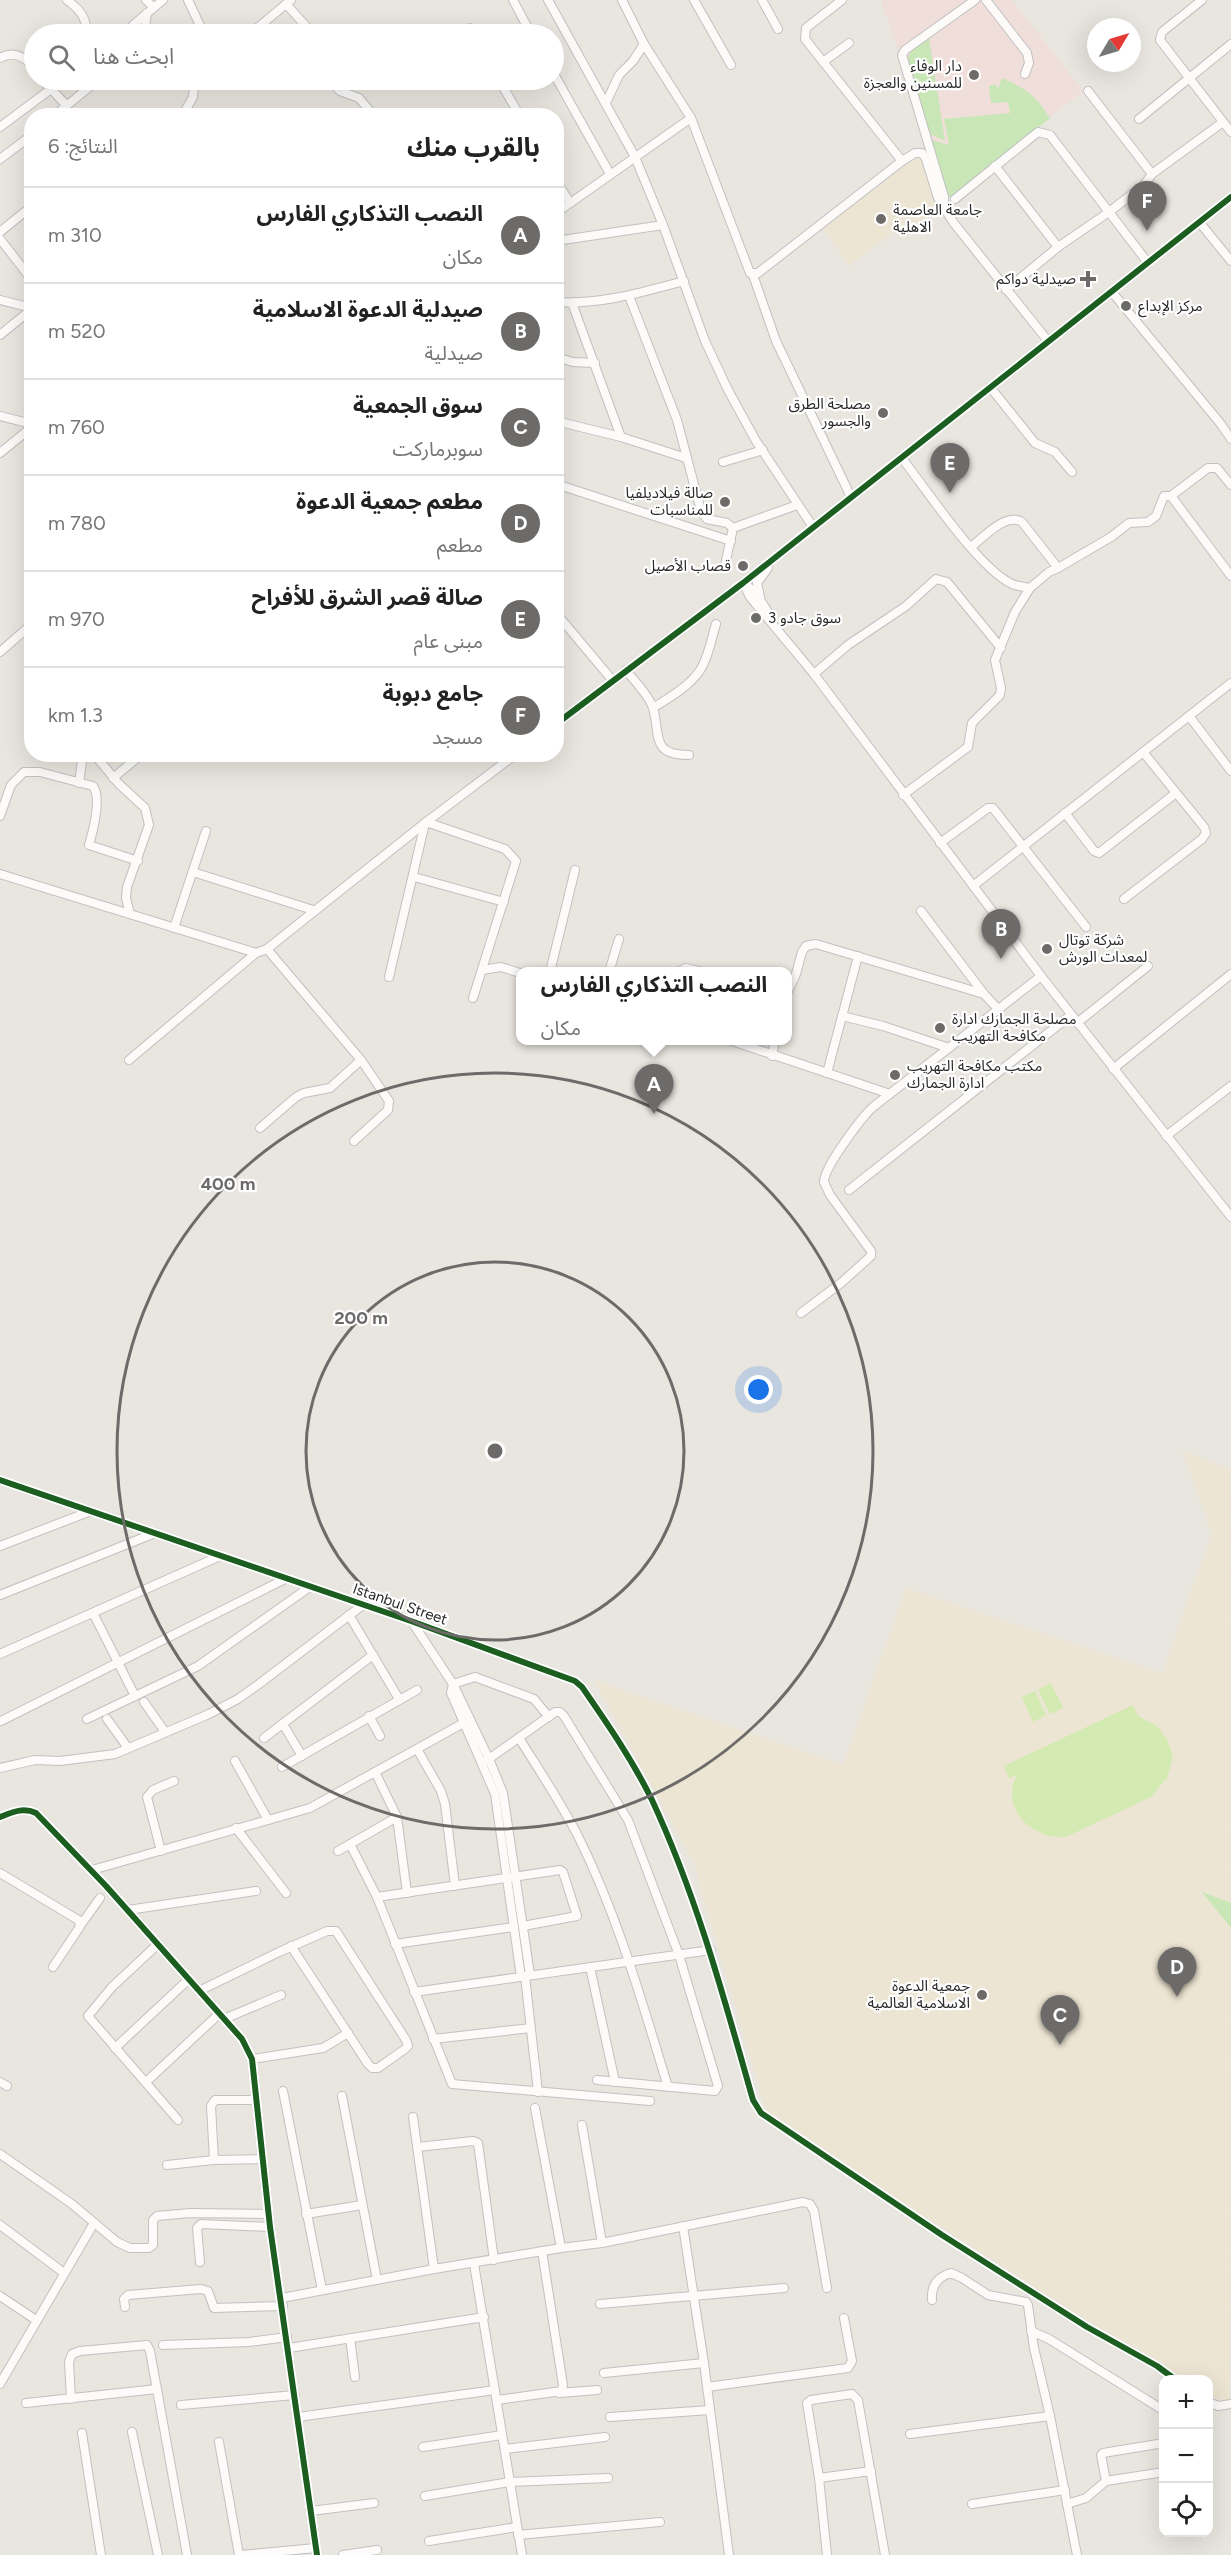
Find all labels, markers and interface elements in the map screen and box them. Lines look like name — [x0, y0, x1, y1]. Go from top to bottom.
north arrow — [1087, 18, 1141, 72]
search box — [24, 24, 564, 90]
icon: search — [45, 41, 78, 74]
text: ابحث هنا — [93, 43, 174, 70]
place label: دار الوفاء للمسنين والعجزة — [864, 57, 962, 92]
marker: دار الوفاء للمسنين والعجزة — [967, 68, 981, 82]
text: بالقرب منك — [407, 131, 540, 163]
text: النتائج: 6 — [48, 134, 118, 158]
pin: F — [1128, 182, 1166, 231]
text: النصب التذكاري الفارس — [257, 200, 483, 227]
place label: جامعة العاصمة الاهلية — [893, 201, 982, 236]
marker: جامعة العاصمة الاهلية — [874, 212, 888, 226]
text: 310 m — [48, 223, 102, 247]
text: A — [513, 223, 528, 247]
text: مكان — [443, 245, 483, 269]
place label: صيدلية دواكم — [996, 270, 1076, 290]
marker: صيدلية دواكم — [1081, 272, 1095, 286]
text: صيدلية الدعوة الاسلامية — [253, 296, 483, 323]
place label: مركز الإبداع — [1138, 297, 1203, 318]
marker: مركز الإبداع — [1119, 299, 1133, 313]
text: 520 m — [48, 319, 105, 343]
text: B — [514, 319, 527, 343]
text: صيدلية — [424, 341, 483, 365]
text: سوق الجمعية — [353, 392, 483, 419]
place label: مصلحة الطرق والجسور — [789, 395, 871, 430]
marker: مصلحة الطرق والجسور — [876, 406, 890, 420]
text: 760 m — [48, 415, 105, 439]
text: C — [513, 415, 528, 439]
text: سوبرماركت — [392, 437, 483, 461]
pin: E — [930, 444, 970, 493]
place label: صالة فيلاديلفيا للمناسبات — [625, 484, 713, 519]
text: مطعم جمعية الدعوة — [296, 488, 483, 515]
marker: صالة فيلاديلفيا للمناسبات — [718, 495, 732, 509]
text: 780 m — [48, 511, 106, 535]
text: D — [514, 511, 528, 535]
text: مطعم — [437, 533, 483, 557]
place label: قصاب الأصيل — [645, 557, 731, 575]
marker: قصاب الأصيل — [736, 559, 750, 573]
text: صالة قصر الشرق للأفراح — [251, 584, 483, 611]
text: 970 m — [48, 607, 105, 631]
text: E — [515, 607, 526, 631]
place label: سوق جادو 3 — [768, 609, 841, 627]
marker: سوق جادو 3 — [749, 611, 763, 625]
text: مبنى عام — [414, 629, 483, 653]
text: جامع دبوبة — [383, 680, 483, 707]
text: 1.3 km — [48, 703, 103, 727]
text: F — [515, 703, 526, 727]
text: مسجد — [432, 725, 483, 749]
pin: B — [982, 910, 1020, 959]
place label: شركة توتال لمعدات الورش — [1059, 931, 1147, 966]
marker: شركة توتال لمعدات الورش — [1040, 942, 1054, 956]
popup — [516, 967, 792, 1045]
text: النصب التذكاري الفارس — [541, 971, 767, 998]
place label: مصلحة الجمارك ادارة مكافحة التهريب — [952, 1010, 1077, 1045]
text: مكان — [541, 1016, 581, 1040]
marker: مصلحة الجمارك ادارة مكافحة التهريب — [933, 1021, 947, 1035]
place label: مكتب مكافحة التهريب ادارة الجمارك — [907, 1057, 1042, 1092]
pin: A — [634, 1064, 674, 1114]
marker: مكتب مكافحة التهريب ادارة الجمارك — [888, 1068, 902, 1082]
text: 400 m — [201, 1173, 255, 1195]
text: 200 m — [334, 1307, 388, 1329]
your location — [744, 1375, 773, 1404]
centre of rings — [485, 1441, 505, 1461]
street label: Istanbul Street — [350, 1579, 450, 1629]
pin: D — [1158, 1948, 1196, 1997]
place label: جمعية الدعوة الاسلامية العالمية — [867, 1977, 970, 2012]
marker: جمعية الدعوة الاسلامية العالمية — [975, 1988, 989, 2002]
pin: C — [1040, 1996, 1080, 2045]
map controls — [1159, 2375, 1213, 2537]
button: + — [1159, 2375, 1213, 2429]
button: − — [1159, 2429, 1213, 2483]
button: locate — [1159, 2483, 1213, 2537]

